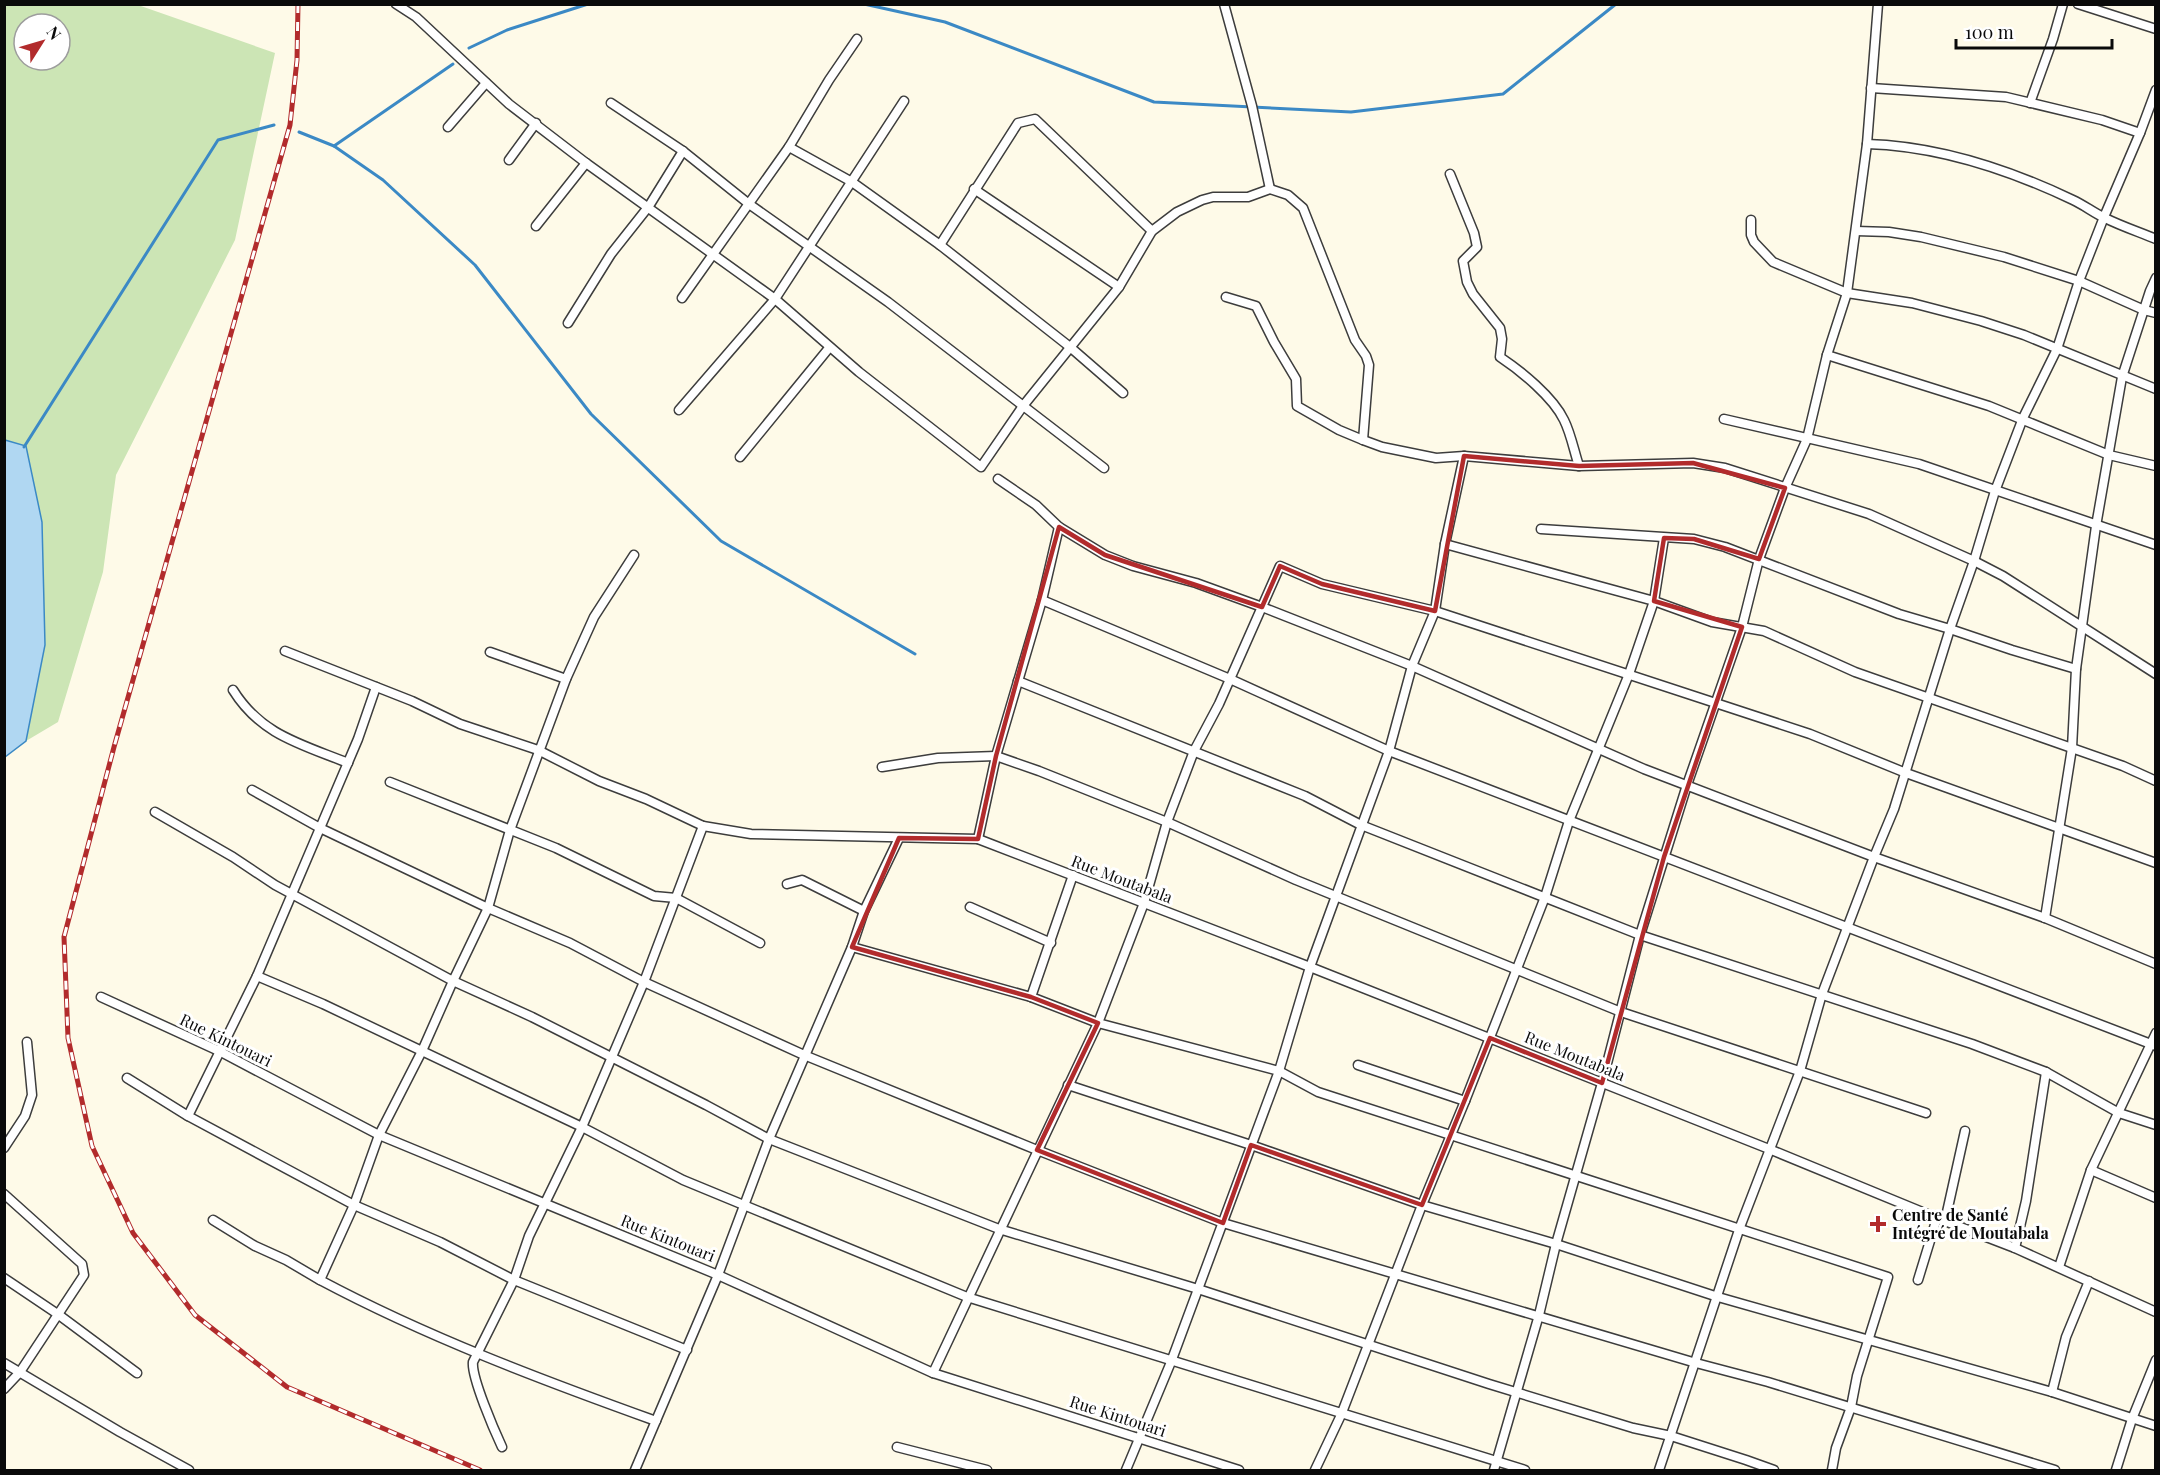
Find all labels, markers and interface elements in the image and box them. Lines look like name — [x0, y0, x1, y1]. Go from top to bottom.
north arrow — [12, 12, 72, 72]
scale bar — [1956, 12, 2112, 50]
text: 100 m — [1965, 20, 2014, 44]
text: N — [43, 22, 67, 44]
street label: Rue Moutabala — [1069, 850, 1176, 907]
street label: Rue Kintouari — [177, 1008, 276, 1071]
street label: Rue Moutabala — [1522, 1026, 1629, 1085]
place label: Centre de Santé Intégré de Moutabala — [1892, 1204, 2050, 1243]
street label: Rue Kintouari — [618, 1209, 719, 1266]
marker: Centre de Santé Intégré de Moutabala — [1869, 1215, 1887, 1233]
street label: Rue Kintouari — [1067, 1390, 1169, 1441]

